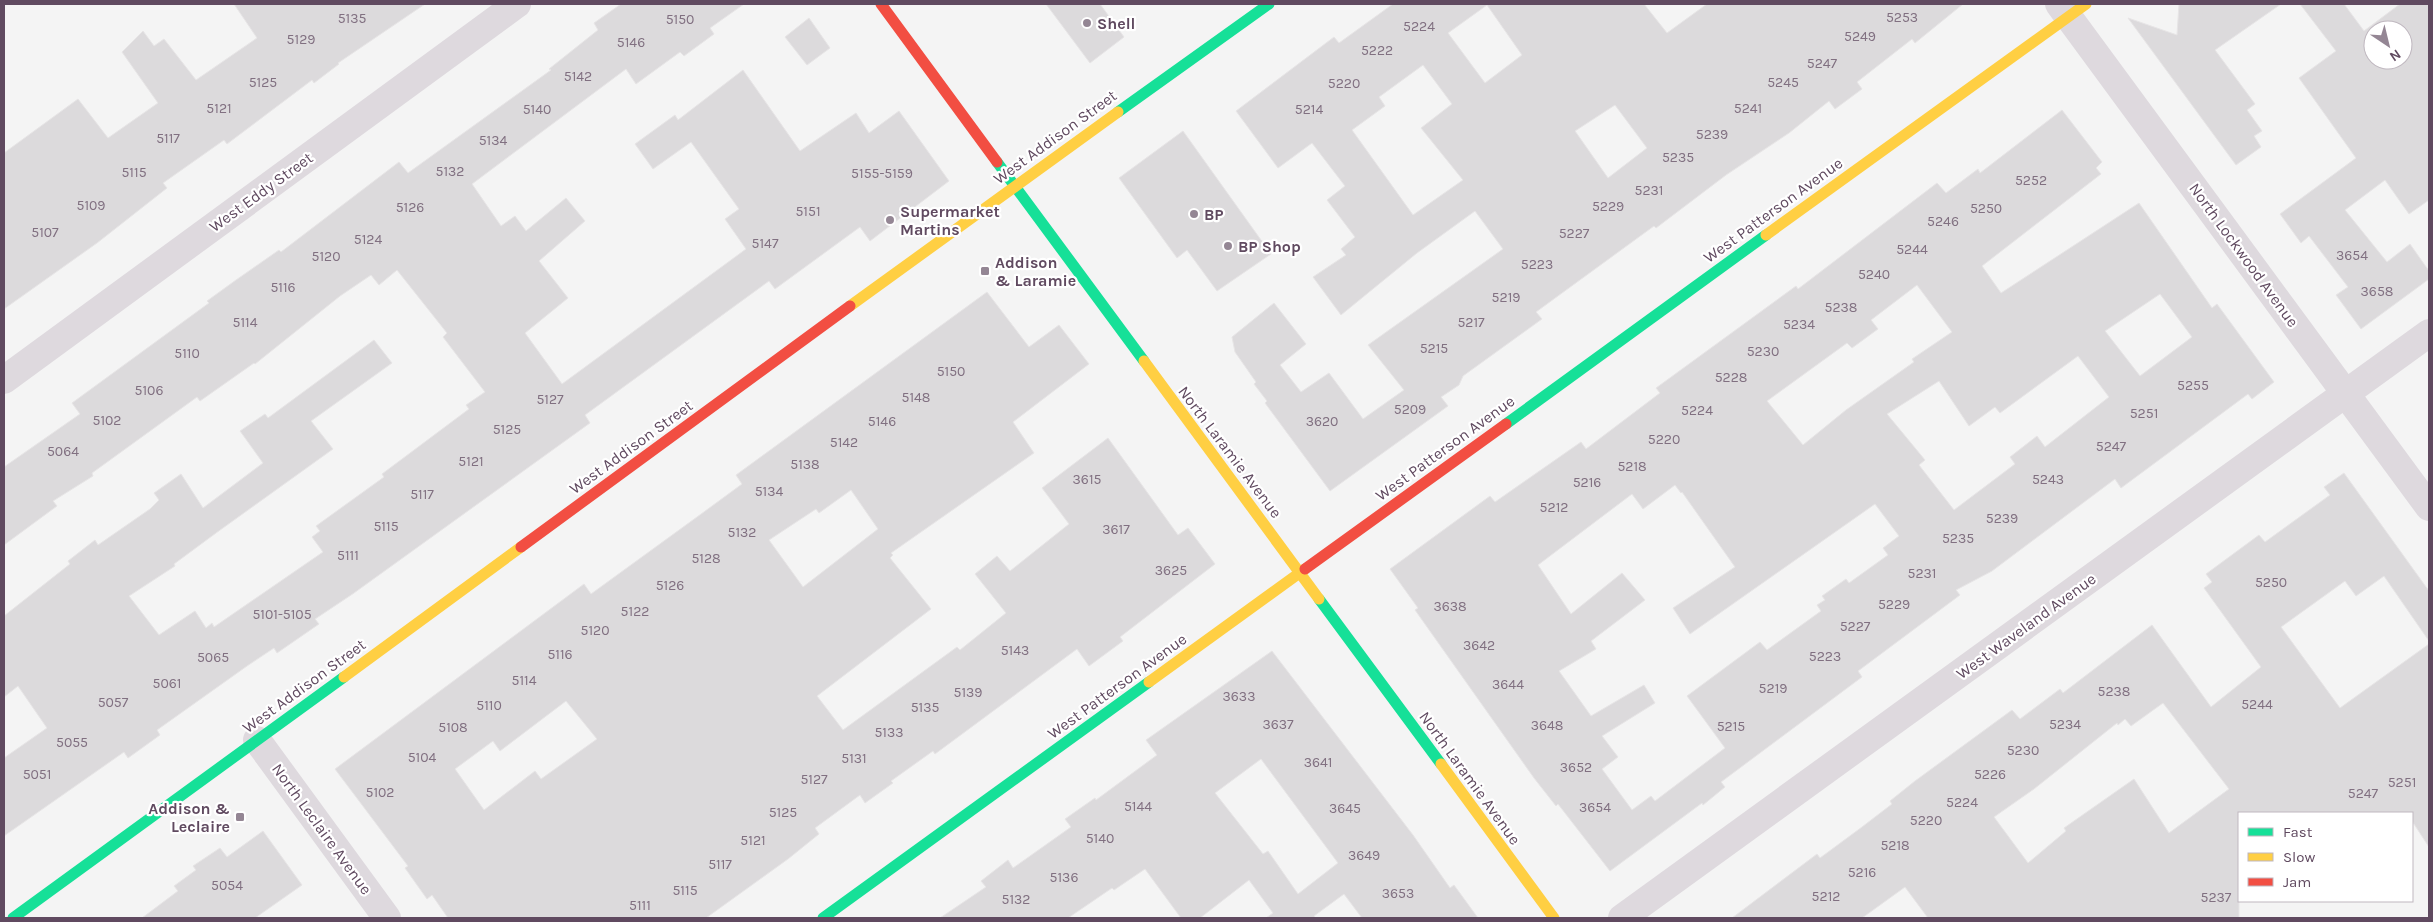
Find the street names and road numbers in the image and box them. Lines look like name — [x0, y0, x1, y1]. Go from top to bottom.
street label: West Addison Street — [990, 86, 1120, 188]
street label: West Eddy Street — [206, 148, 316, 236]
street label: West Patterson Avenue — [1700, 153, 1846, 267]
street label: North Lockwood Avenue — [2185, 179, 2303, 331]
street label: North Laramie Avenue — [1174, 382, 1286, 522]
street label: West Patterson Avenue — [1372, 391, 1518, 505]
street label: West Addison Street — [566, 396, 696, 498]
street label: West Waveland Avenue — [1952, 569, 2100, 683]
street label: West Patterson Avenue — [1044, 629, 1190, 743]
street label: West Addison Street — [239, 635, 369, 737]
street label: North Laramie Avenue — [1415, 708, 1525, 848]
street label: North Leclaire Avenue — [268, 760, 376, 898]

